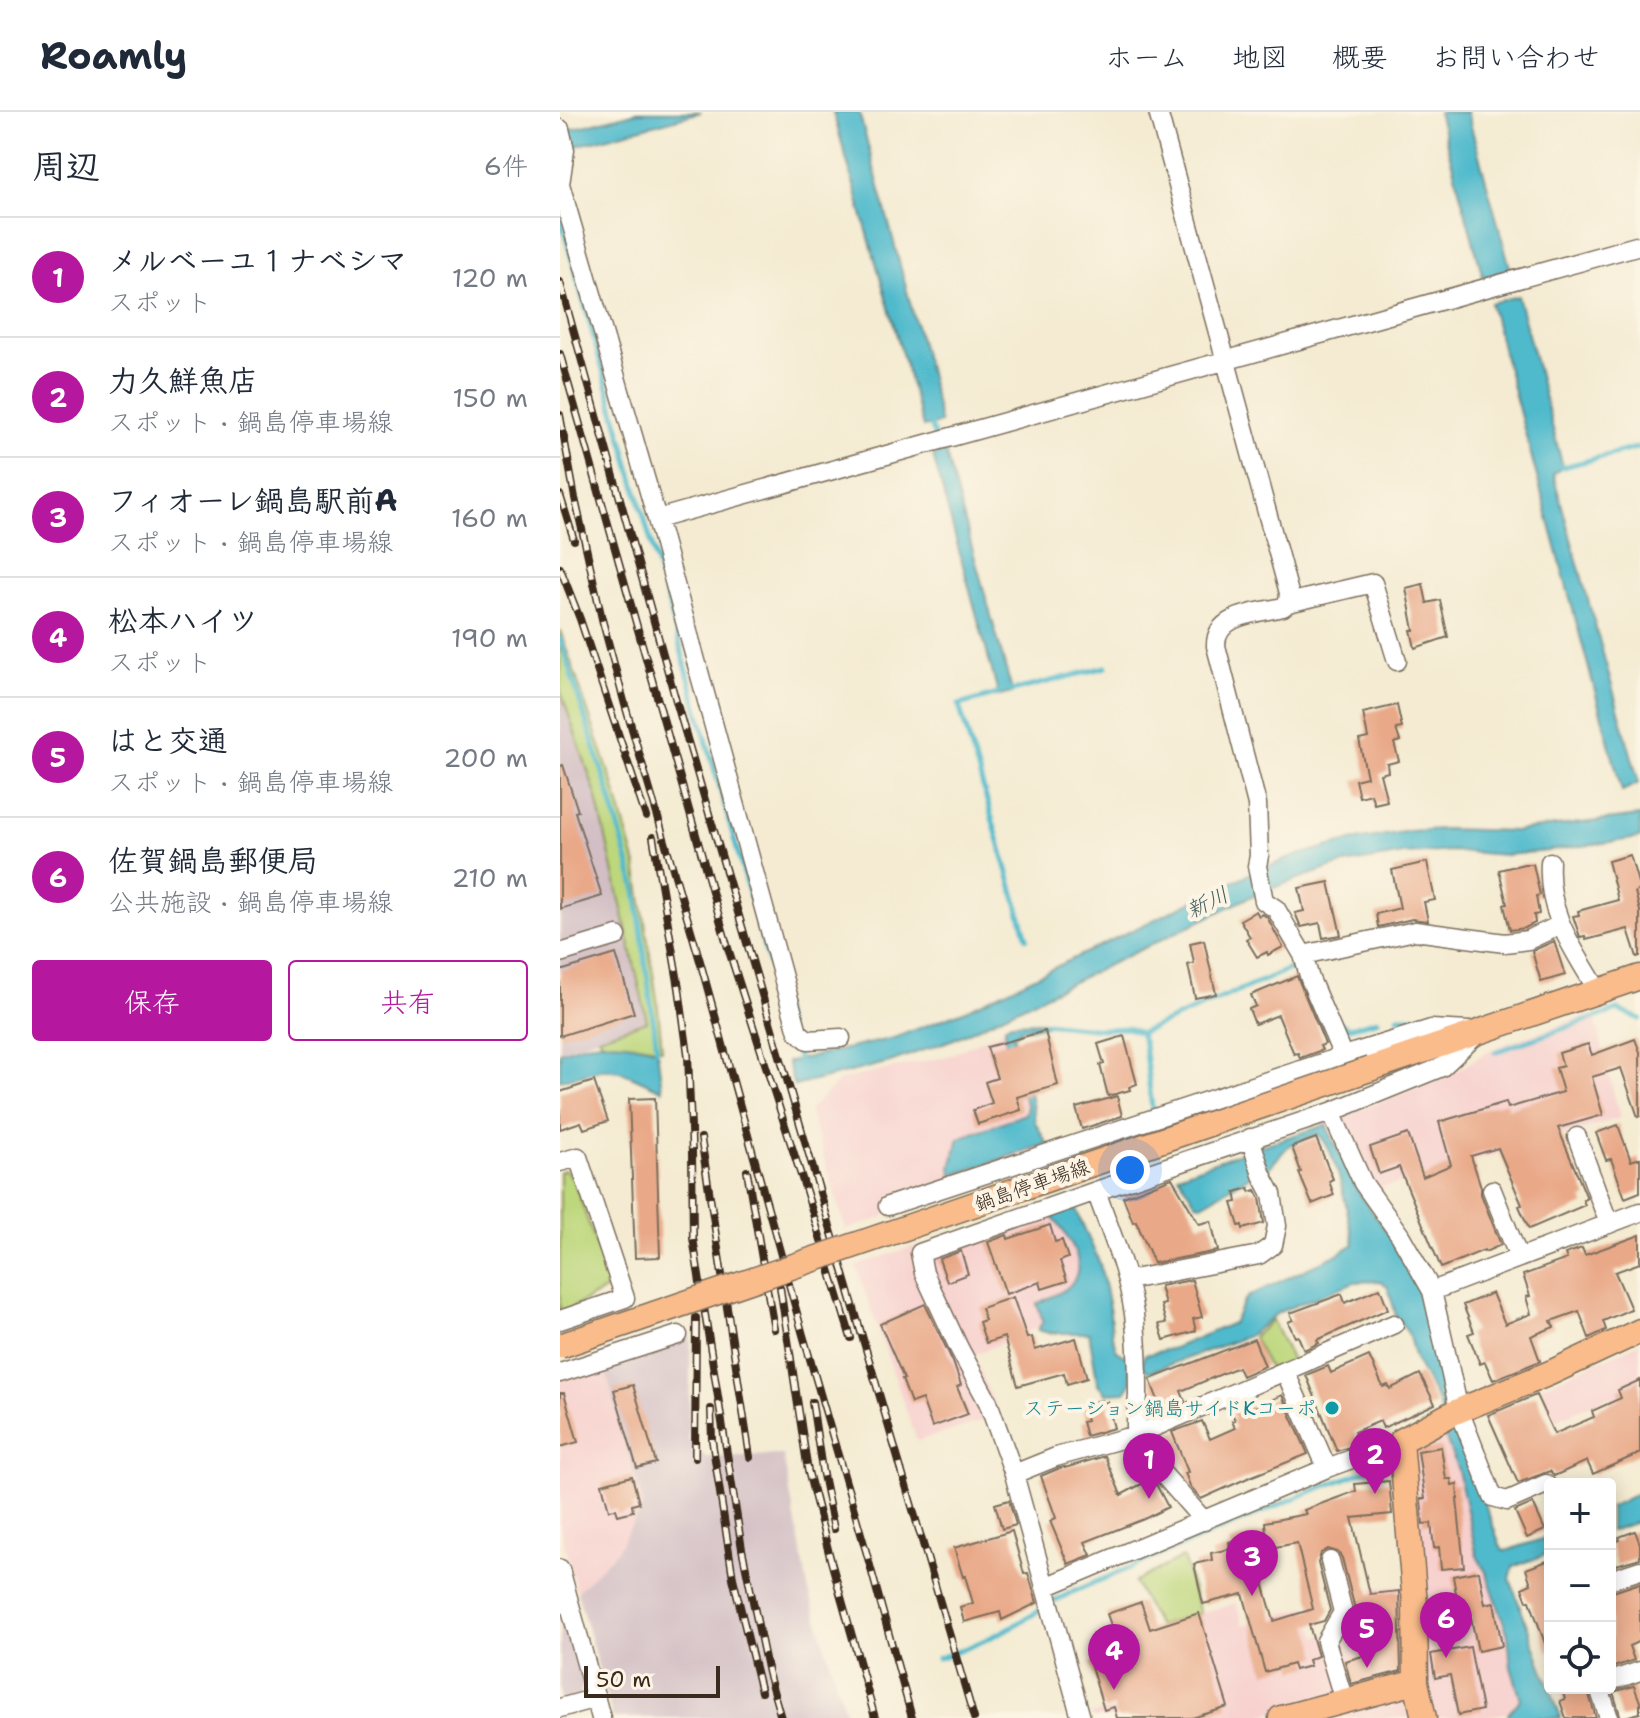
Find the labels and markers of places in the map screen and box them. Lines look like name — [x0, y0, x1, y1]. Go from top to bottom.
place label: ステーション鍋島サイドKコーポ — [1023, 1395, 1316, 1421]
marker: ステーション鍋島サイドKコーポ — [1323, 1399, 1341, 1417]
pin: 2 — [1349, 1428, 1401, 1494]
pin: 1 — [1123, 1433, 1175, 1499]
pin: 3 — [1226, 1530, 1278, 1596]
pin: 6 — [1420, 1592, 1472, 1658]
pin: 5 — [1341, 1602, 1393, 1668]
pin: 4 — [1088, 1624, 1140, 1690]

